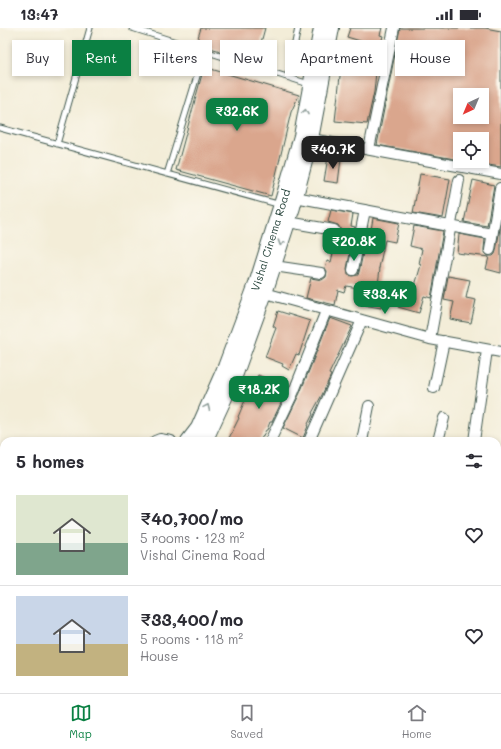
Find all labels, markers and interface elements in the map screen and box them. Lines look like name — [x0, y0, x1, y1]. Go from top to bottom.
text: 13:47 — [20, 4, 58, 24]
chip: Buy — [12, 40, 64, 76]
chip: Rent — [72, 40, 131, 76]
chip: Filters — [139, 40, 212, 76]
chip: New — [220, 40, 277, 76]
chip: Apartment — [285, 40, 387, 76]
chip: House — [395, 40, 465, 76]
north arrow — [453, 88, 489, 124]
map controls — [453, 88, 489, 168]
pin: ₹32.6K — [204, 98, 270, 132]
text: ₹32.6K — [215, 102, 259, 119]
one-way arrow — [301, 108, 309, 115]
button: locate — [453, 132, 489, 168]
pin: ₹40.7K — [300, 136, 366, 170]
text: ₹40.7K — [310, 140, 356, 157]
street label: Vishal Cinema Road — [247, 187, 293, 293]
pin: ₹20.8K — [321, 228, 387, 262]
text: ₹20.8K — [332, 232, 376, 249]
one-way arrow — [277, 239, 286, 246]
pin: ₹33.4K — [352, 281, 418, 315]
text: ₹33.4K — [362, 285, 408, 302]
pin: ₹18.2K — [226, 376, 292, 410]
text: ₹18.2K — [238, 380, 280, 397]
one-way arrow — [202, 404, 210, 412]
text: 5 homes — [16, 450, 84, 472]
icon: filters — [463, 450, 485, 472]
text: ₹40,700/mo — [140, 507, 243, 529]
icon: home — [48, 511, 96, 559]
icon: heart — [463, 524, 485, 546]
text: 5 rooms · 123 m² — [140, 529, 244, 546]
text: Vishal Cinema Road — [140, 546, 265, 563]
text: ₹33,400/mo — [140, 608, 243, 630]
icon: home — [48, 612, 96, 660]
icon: heart — [463, 625, 485, 647]
text: 5 rooms · 118 m² — [140, 630, 243, 647]
text: House — [140, 647, 178, 664]
tab: Map — [69, 702, 92, 741]
tab: Saved — [230, 702, 263, 741]
tab: Home — [402, 702, 432, 741]

